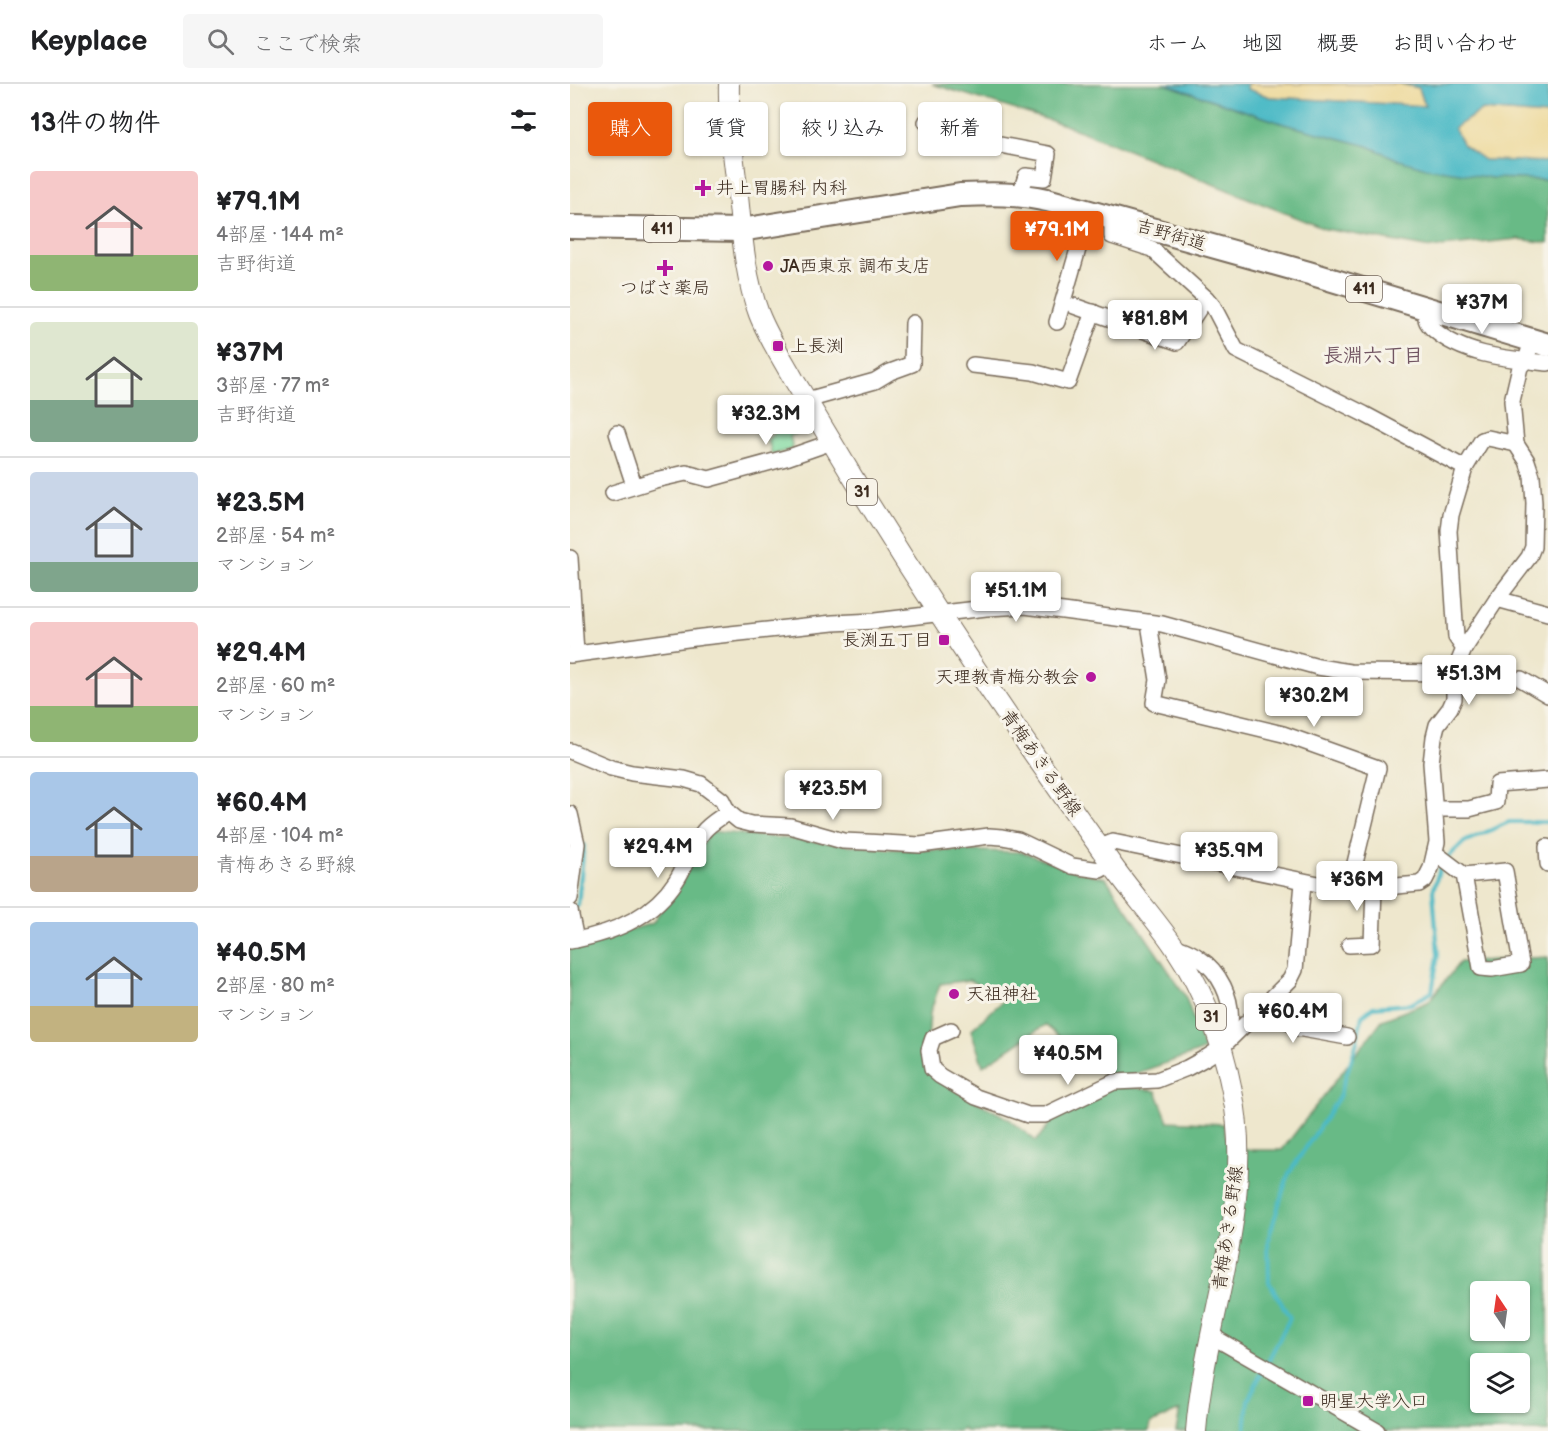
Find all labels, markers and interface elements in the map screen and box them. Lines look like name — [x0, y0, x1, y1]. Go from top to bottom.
search box — [183, 14, 603, 68]
text: Keyplace — [30, 25, 147, 58]
icon: search — [204, 25, 237, 58]
text: ここで検索 — [252, 31, 362, 58]
text: ホーム — [1147, 31, 1209, 56]
text: 地図 — [1242, 31, 1284, 56]
text: 概要 — [1317, 31, 1359, 56]
text: お問い合わせ — [1392, 31, 1518, 56]
chip: 購入 — [588, 102, 672, 156]
chip: 賃貸 — [684, 102, 768, 156]
chip: 絞り込み — [780, 102, 906, 156]
chip: 新着 — [918, 102, 1002, 156]
icon: filters — [507, 104, 540, 137]
text: 13件の物件 — [30, 108, 160, 139]
place label: 井上胃腸科 内科 — [716, 178, 847, 199]
marker: 井上胃腸科 内科 — [694, 179, 712, 197]
text: ¥79.1M — [216, 187, 301, 218]
icon: home — [78, 195, 150, 267]
pin: ¥79.1M — [1008, 211, 1106, 262]
street label: 吉野街道 — [1134, 215, 1208, 255]
road number: 411 — [644, 216, 680, 242]
text: ¥79.1M — [1024, 218, 1090, 242]
text: 4部屋 · 144 m² — [216, 223, 344, 247]
text: 吉野街道 — [216, 252, 296, 276]
place label: JA西東京 調布支店 — [780, 256, 930, 277]
marker: JA西東京 調布支店 — [761, 259, 775, 273]
marker: つばさ薬局 — [658, 261, 672, 275]
road number: 411 — [1346, 276, 1382, 302]
place label: つばさ薬局 — [620, 278, 710, 299]
pin: ¥37M — [1446, 284, 1518, 335]
text: ¥37M — [1456, 291, 1508, 315]
pin: ¥81.8M — [1106, 300, 1204, 351]
text: ¥81.8M — [1122, 307, 1188, 331]
place label: 上長渕 — [790, 336, 844, 357]
text: ¥37M — [216, 338, 284, 369]
marker: 上長渕 — [771, 339, 785, 353]
district label: 長淵六丁目 — [1323, 344, 1423, 368]
icon: home — [78, 346, 150, 418]
text: 3部屋 · 77 m² — [216, 374, 330, 398]
pin: ¥32.3M — [717, 395, 815, 446]
text: ¥32.3M — [731, 402, 801, 426]
text: 吉野街道 — [216, 403, 296, 427]
road number: 31 — [847, 479, 877, 505]
text: ¥23.5M — [216, 488, 305, 519]
icon: home — [78, 496, 150, 568]
text: 2部屋 · 54 m² — [216, 524, 335, 548]
text: マンション — [216, 553, 315, 577]
pin: ¥51.1M — [967, 572, 1065, 623]
text: ¥51.1M — [985, 579, 1047, 603]
place label: 長渕五丁目 — [842, 630, 932, 651]
marker: 長渕五丁目 — [937, 633, 951, 647]
text: ¥29.4M — [216, 638, 306, 669]
icon: home — [78, 646, 150, 718]
pin: ¥51.3M — [1420, 655, 1518, 706]
text: ¥51.3M — [1436, 662, 1502, 686]
place label: 天理教青梅分教会 — [935, 667, 1079, 688]
marker: 天理教青梅分教会 — [1084, 670, 1098, 684]
text: 2部屋 · 60 m² — [216, 674, 335, 698]
pin: ¥30.2M — [1265, 677, 1363, 728]
text: ¥30.2M — [1279, 684, 1349, 708]
text: マンション — [216, 703, 315, 727]
street label: 青梅あきる野線 — [996, 706, 1086, 820]
pin: ¥23.5M — [784, 770, 882, 821]
text: ¥23.5M — [799, 777, 867, 801]
text: ¥60.4M — [216, 788, 307, 819]
icon: home — [78, 796, 150, 868]
text: 4部屋 · 104 m² — [216, 824, 344, 848]
pin: ¥29.4M — [609, 828, 707, 879]
pin: ¥35.9M — [1180, 832, 1278, 883]
text: ¥29.4M — [623, 835, 693, 859]
text: ¥35.9M — [1195, 839, 1263, 863]
text: 青梅あきる野線 — [216, 853, 356, 877]
pin: ¥36M — [1321, 861, 1393, 912]
text: ¥36M — [1330, 868, 1384, 892]
text: ¥40.5M — [216, 938, 307, 969]
icon: home — [78, 946, 150, 1018]
text: 2部屋 · 80 m² — [216, 974, 335, 998]
place label: 天祖神社 — [966, 984, 1038, 1005]
marker: 天祖神社 — [947, 987, 961, 1001]
pin: ¥60.4M — [1244, 993, 1342, 1044]
text: ¥60.4M — [1258, 1000, 1328, 1024]
text: マンション — [216, 1003, 315, 1027]
road number: 31 — [1196, 1004, 1226, 1030]
pin: ¥40.5M — [1019, 1035, 1117, 1086]
text: ¥40.5M — [1033, 1042, 1103, 1066]
street label: 青梅あきる野線 — [1209, 1164, 1247, 1292]
north arrow — [1470, 1281, 1530, 1341]
map controls — [1470, 1281, 1530, 1413]
button: layers — [1470, 1353, 1530, 1413]
place label: 明星大学入口 — [1320, 1391, 1428, 1412]
marker: 明星大学入口 — [1301, 1394, 1315, 1408]

